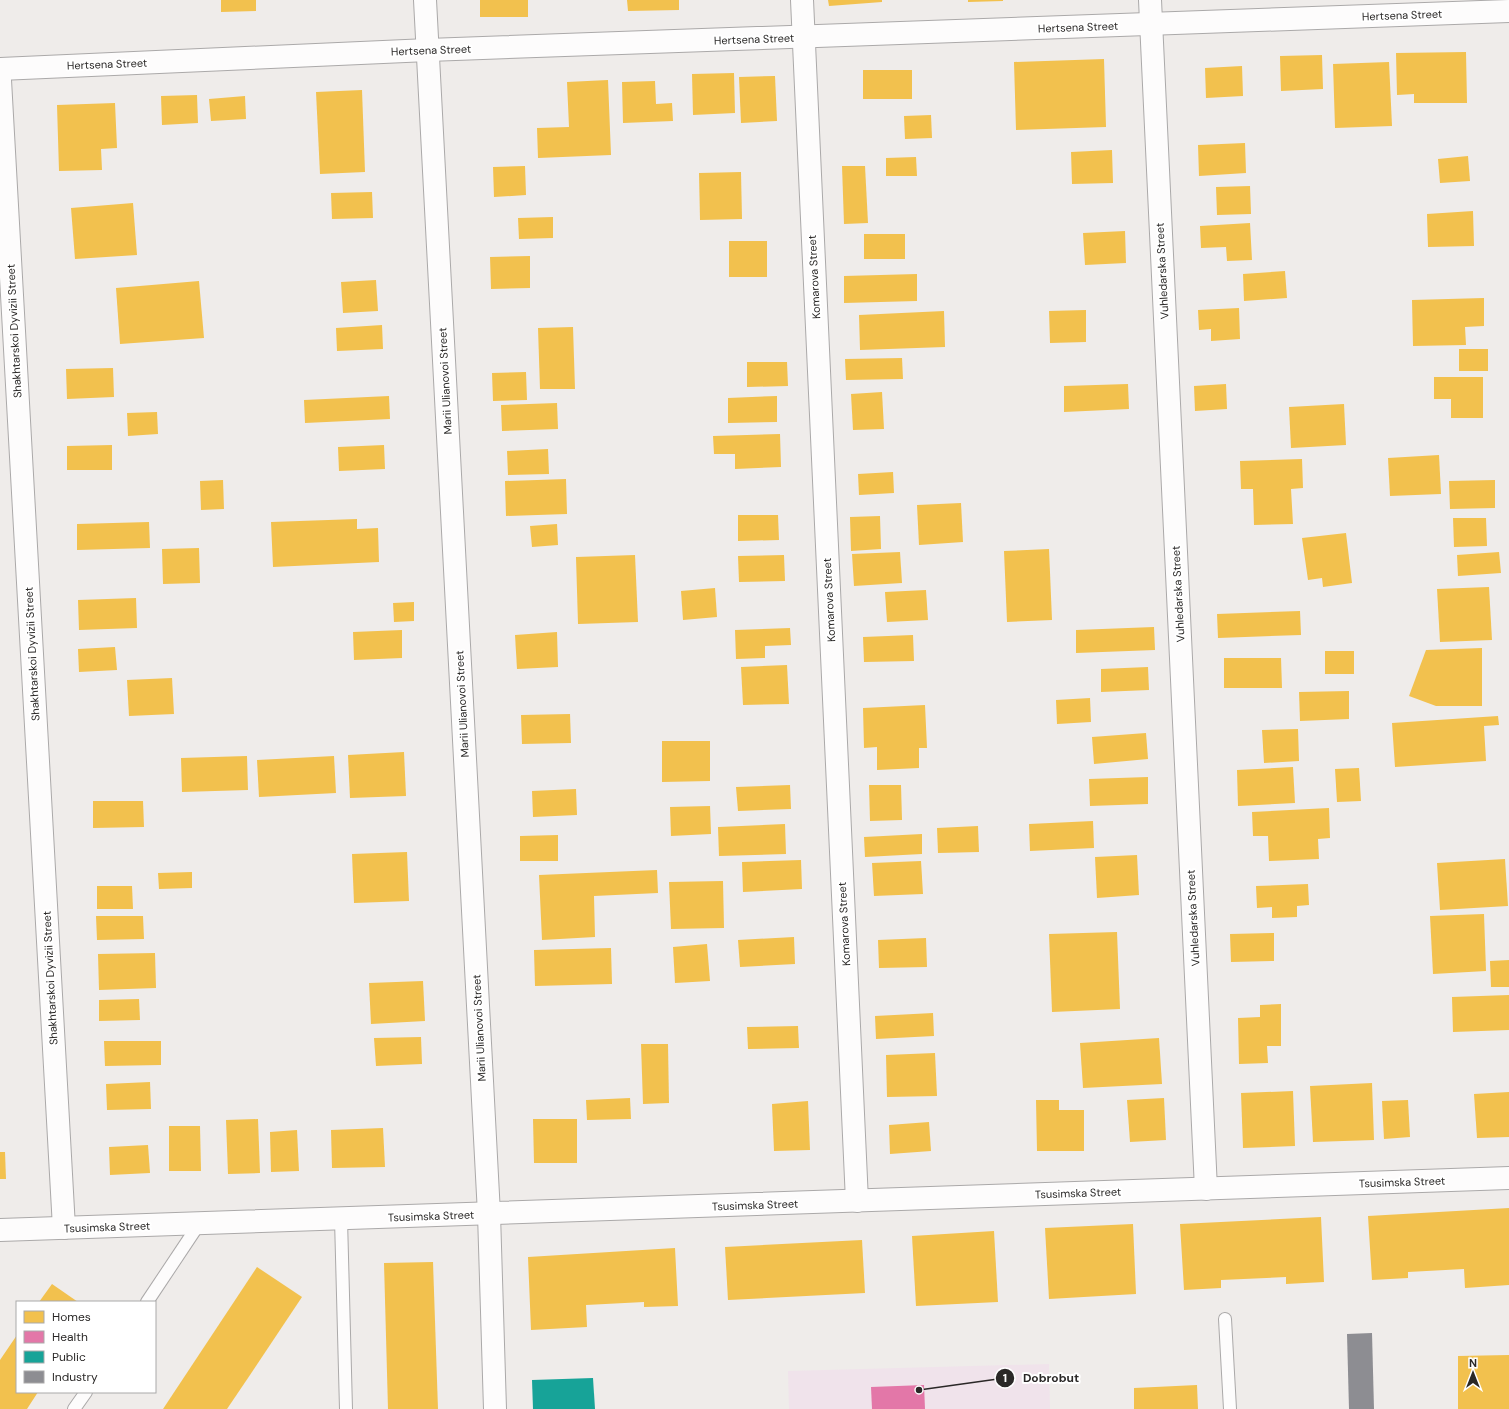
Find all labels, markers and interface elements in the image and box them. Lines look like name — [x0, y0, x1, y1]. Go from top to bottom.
street label: Hertsena Street — [1362, 7, 1442, 23]
street label: Hertsena Street — [1038, 19, 1118, 35]
street label: Hertsena Street — [714, 31, 794, 47]
street label: Hertsena Street — [391, 42, 471, 58]
street label: Hertsena Street — [67, 56, 147, 72]
street label: Vuhledarska Street — [1152, 222, 1172, 320]
street label: Komarova Street — [805, 235, 823, 319]
street label: Shakhtarskoi Dyvizii Street — [3, 264, 25, 398]
street label: Marii Ulianovoi Street — [435, 327, 455, 435]
street label: Vuhledarska Street — [1168, 545, 1188, 643]
street label: Komarova Street — [820, 558, 838, 642]
street label: Shakhtarskoi Dyvizii Street — [21, 587, 43, 721]
street label: Marii Ulianovoi Street — [452, 650, 472, 758]
street label: Vuhledarska Street — [1183, 869, 1203, 967]
street label: Komarova Street — [835, 882, 853, 966]
street label: Shakhtarskoi Dyvizii Street — [39, 911, 61, 1045]
street label: Marii Ulianovoi Street — [469, 974, 489, 1082]
street label: Tsusimska Street — [1359, 1173, 1445, 1191]
street label: Tsusimska Street — [1035, 1184, 1121, 1202]
street label: Tsusimska Street — [712, 1196, 798, 1214]
street label: Tsusimska Street — [388, 1207, 474, 1225]
street label: Tsusimska Street — [64, 1218, 150, 1236]
legend — [16, 1301, 156, 1393]
text: Homes — [52, 1309, 91, 1325]
text: Health — [52, 1329, 88, 1345]
text: Public — [52, 1349, 86, 1365]
north arrow — [1453, 1353, 1493, 1393]
text: N — [1469, 1356, 1477, 1370]
callout: Dobrobut — [995, 1366, 1087, 1390]
text: Industry — [52, 1369, 98, 1385]
text: 1 — [1003, 1370, 1007, 1386]
text: Dobrobut — [1023, 1370, 1079, 1386]

